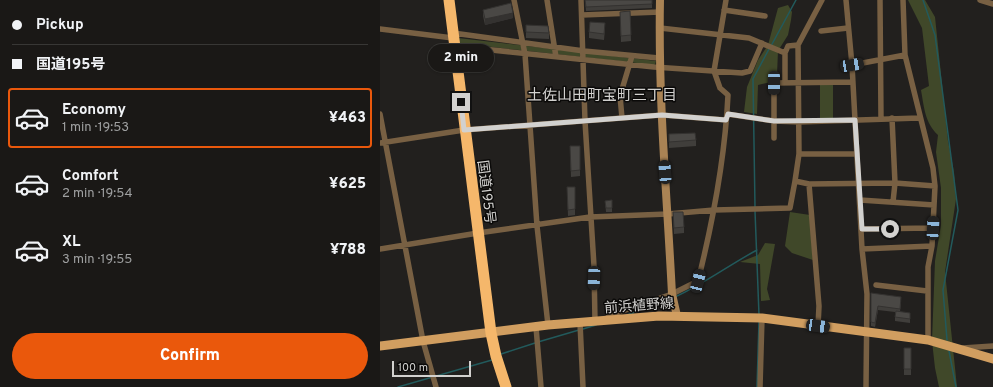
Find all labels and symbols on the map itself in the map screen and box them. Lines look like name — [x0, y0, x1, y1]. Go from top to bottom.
callout: 2 min — [428, 44, 494, 72]
car — [839, 57, 865, 73]
car — [768, 71, 780, 95]
district label: 土佐山田町宝町三丁目 — [527, 87, 677, 106]
route end — [452, 93, 470, 111]
street label: 国道195号 — [473, 159, 498, 225]
car — [658, 160, 672, 184]
car — [926, 216, 940, 240]
route start — [881, 220, 899, 238]
car — [588, 266, 600, 290]
car — [689, 268, 707, 294]
street label: 前浜植野線 — [604, 295, 675, 317]
car — [805, 318, 831, 334]
scale bar — [392, 359, 471, 378]

